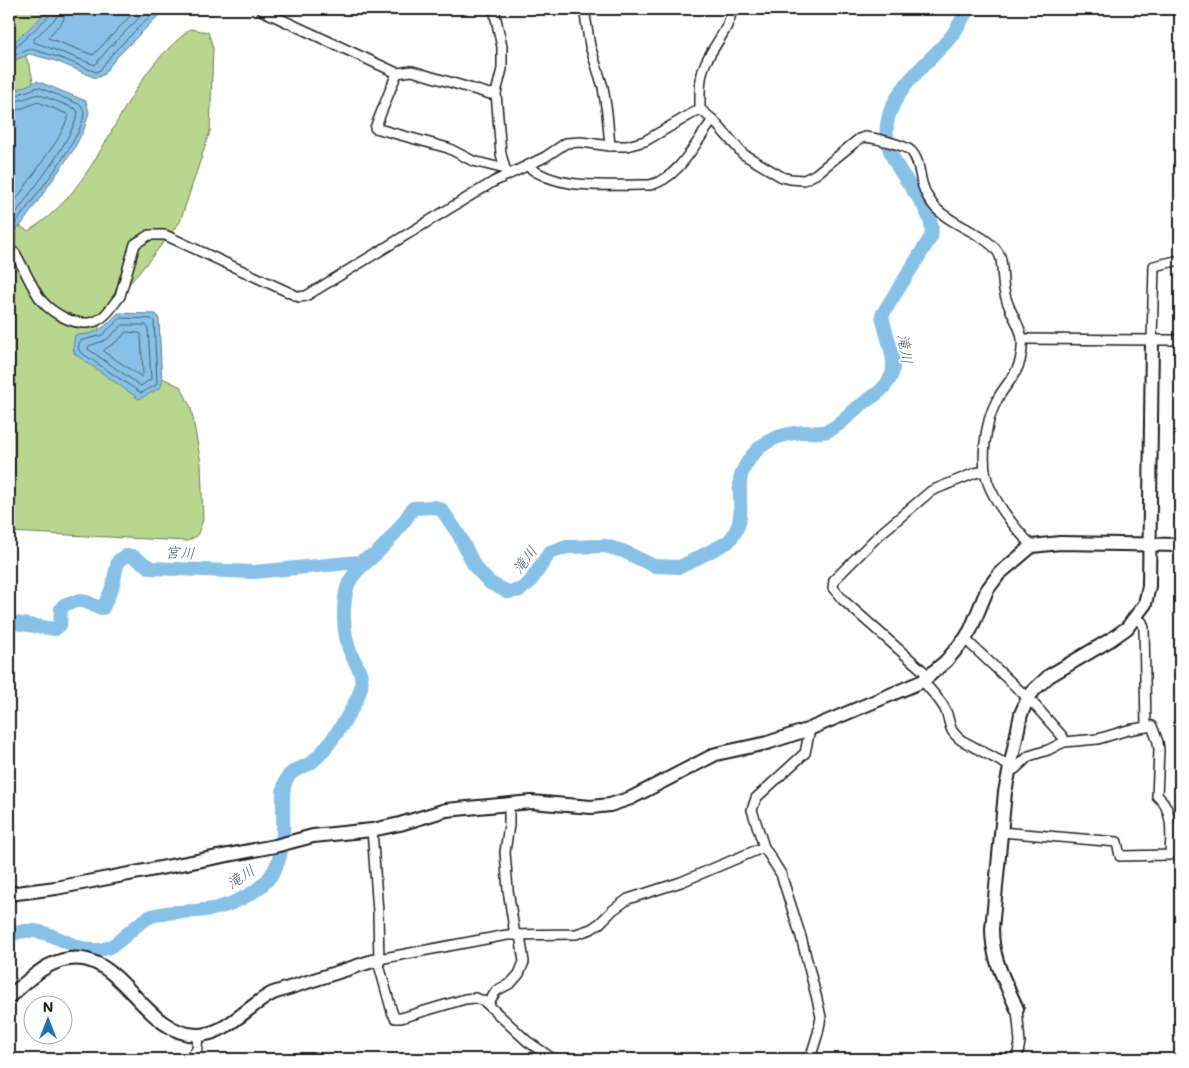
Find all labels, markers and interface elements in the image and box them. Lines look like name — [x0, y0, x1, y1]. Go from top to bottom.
water label: 滝川 — [894, 333, 918, 365]
water label: 宮川 — [165, 541, 195, 563]
water label: 滝川 — [507, 541, 541, 577]
water label: 滝川 — [222, 859, 258, 893]
north arrow — [22, 996, 72, 1046]
text: N — [43, 997, 53, 1016]

